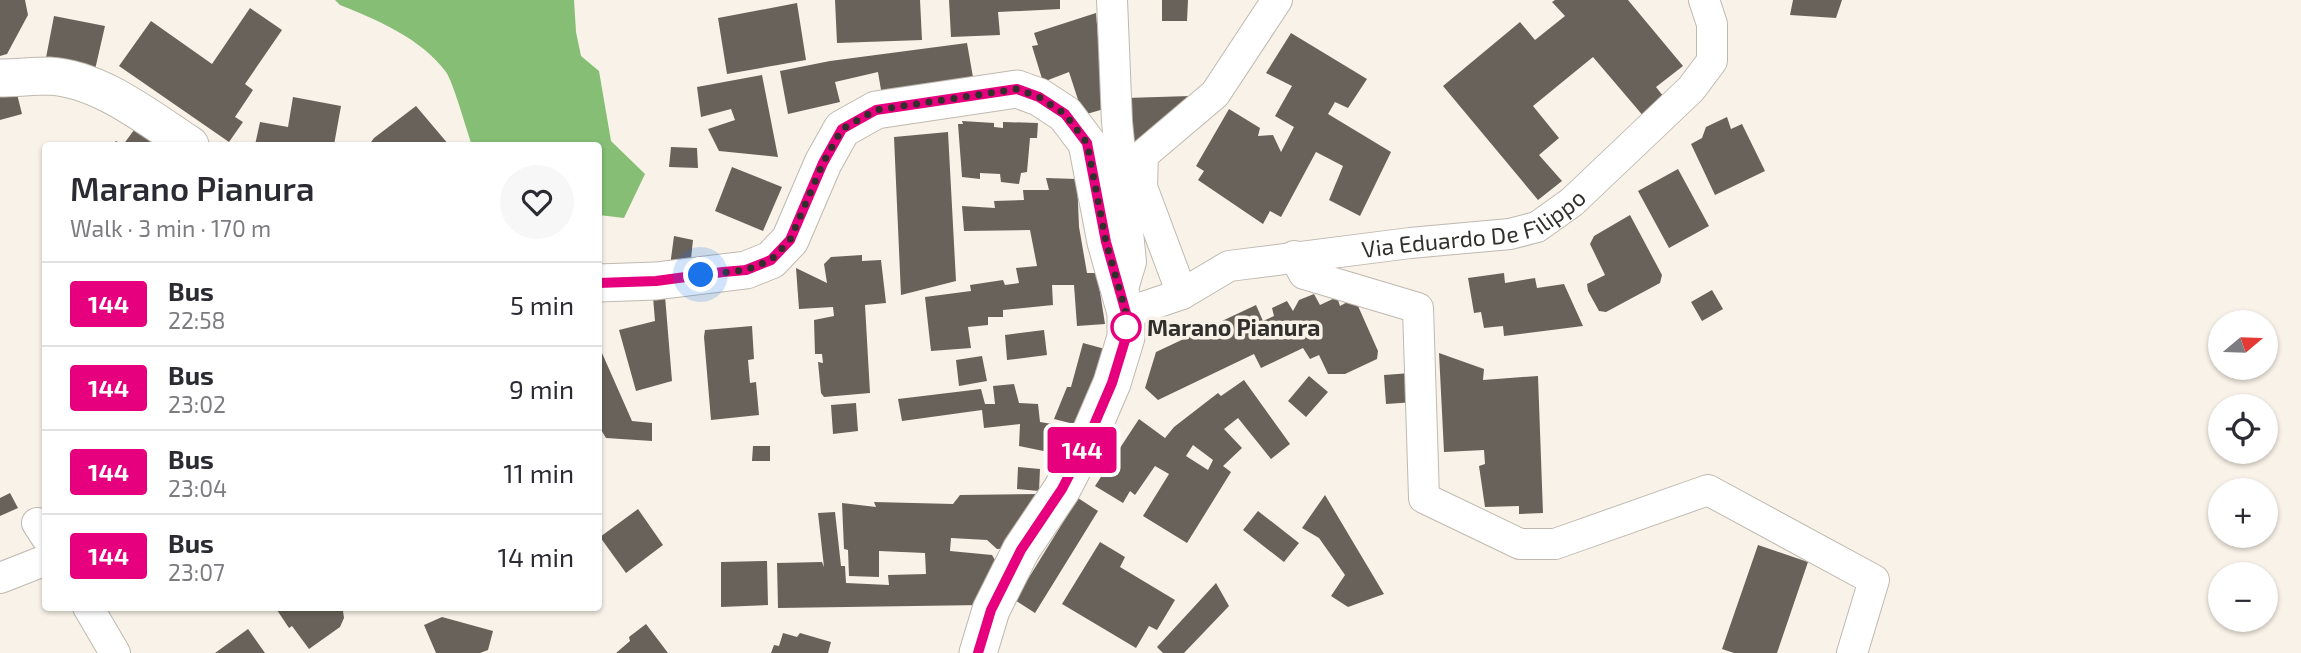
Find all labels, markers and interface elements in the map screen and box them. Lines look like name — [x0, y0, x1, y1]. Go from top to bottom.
button: heart — [500, 165, 574, 239]
text: Marano Pianura — [70, 168, 315, 208]
street label: Via Eduardo De Filippo — [1360, 183, 1591, 263]
text: Walk · 3 min · 170 m — [70, 214, 271, 242]
your location — [683, 257, 718, 292]
text: Bus — [168, 275, 214, 306]
text: 144 — [88, 289, 129, 318]
text: 5 min — [510, 289, 574, 320]
text: 22:58 — [168, 306, 226, 334]
north arrow — [2208, 310, 2278, 380]
map controls — [2208, 310, 2278, 632]
marker: Marano Pianura — [1111, 312, 1141, 342]
place label: Marano Pianura — [1147, 313, 1320, 341]
text: Bus — [168, 359, 214, 390]
text: 144 — [88, 373, 129, 402]
text: 9 min — [509, 373, 574, 404]
text: 23:02 — [168, 390, 226, 418]
button: locate — [2208, 394, 2278, 464]
line badge: 144 — [1042, 427, 1122, 473]
text: 144 — [1062, 435, 1102, 464]
text: Bus — [168, 443, 214, 474]
text: 144 — [88, 457, 129, 486]
text: 11 min — [503, 457, 574, 488]
text: 23:04 — [168, 474, 227, 502]
button: + — [2208, 478, 2278, 548]
text: Bus — [168, 527, 214, 558]
text: 144 — [88, 541, 129, 570]
text: 14 min — [498, 541, 574, 572]
text: 23:07 — [168, 558, 225, 586]
button: − — [2208, 562, 2278, 632]

